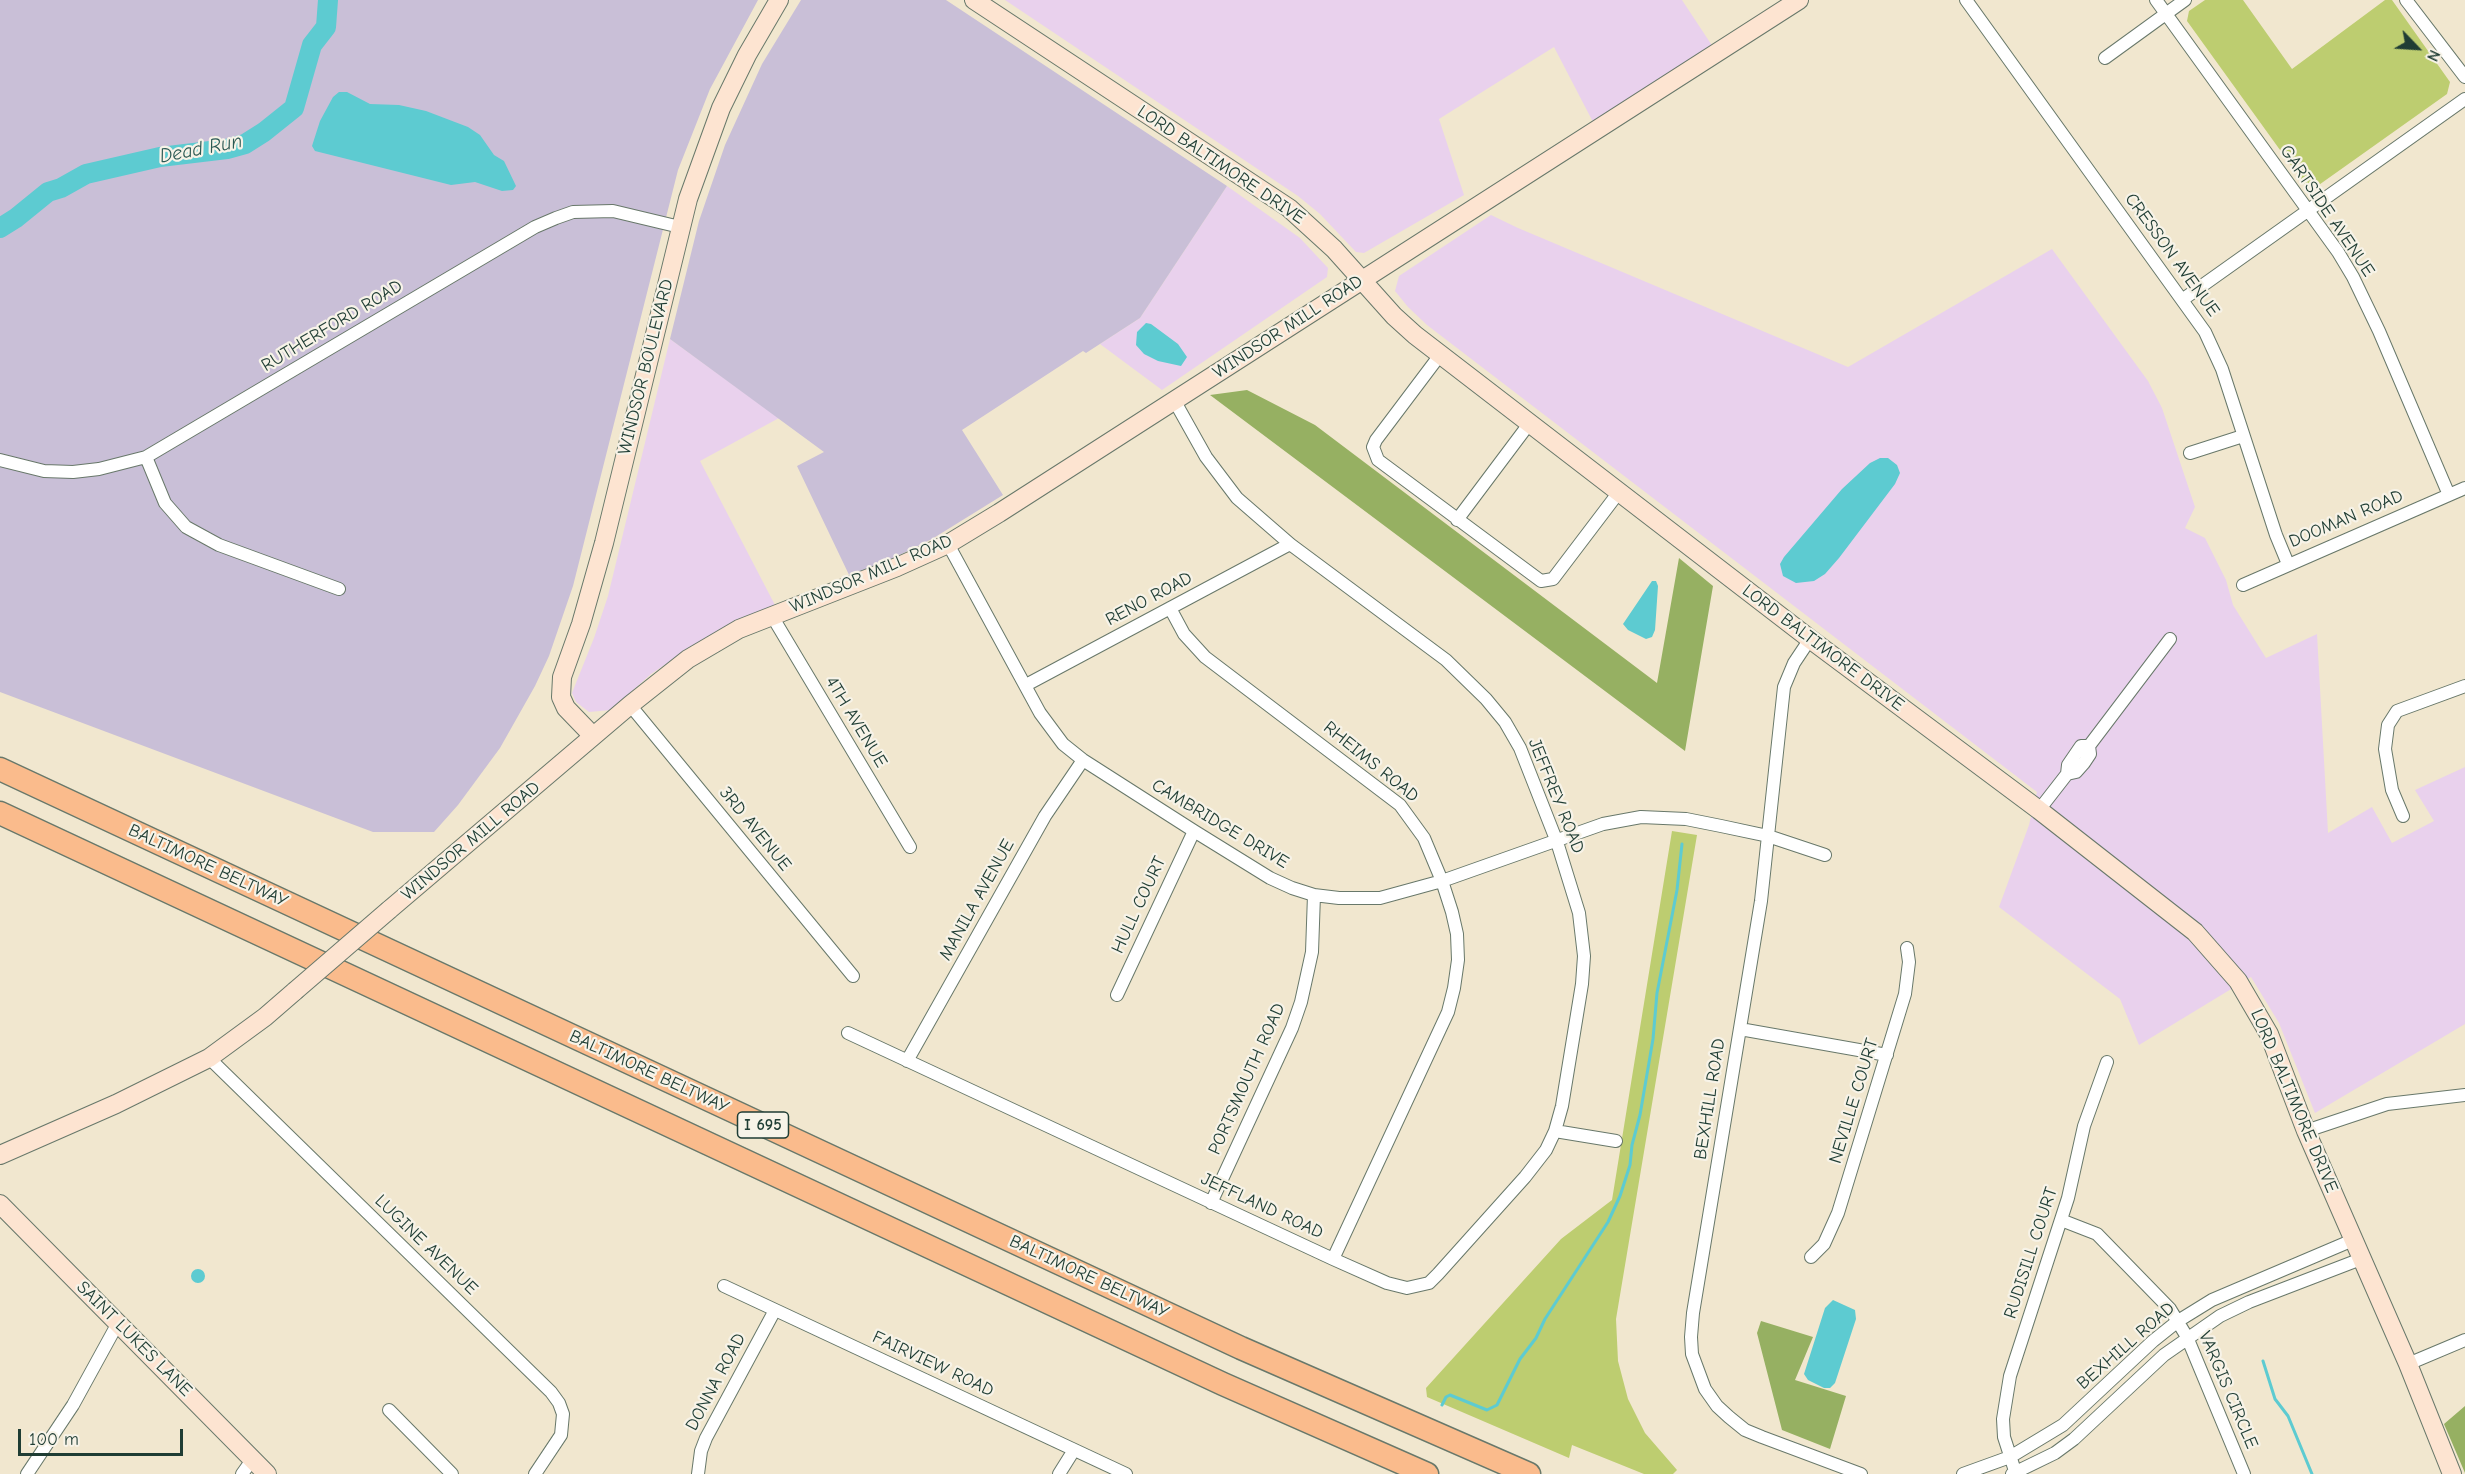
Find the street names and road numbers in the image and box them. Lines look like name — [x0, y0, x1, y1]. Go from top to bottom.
street label: LORD BALTIMORE DRIVE — [1133, 101, 1309, 229]
street label: GARTSIDE AVENUE — [2275, 141, 2379, 281]
street label: CRESSON AVENUE — [2120, 189, 2224, 321]
street label: WINDSOR MILL ROAD — [1209, 270, 1367, 384]
street label: RUTHERFORD ROAD — [258, 275, 406, 377]
street label: WINDSOR BOULEVARD — [614, 277, 678, 457]
street label: DOOMAN ROAD — [2286, 485, 2406, 553]
street label: WINDSOR MILL ROAD — [787, 530, 955, 618]
street label: RENO ROAD — [1102, 567, 1196, 631]
street label: LORD BALTIMORE DRIVE — [1738, 580, 1908, 716]
street label: 4TH AVENUE — [820, 673, 892, 771]
street label: RHEIMS ROAD — [1319, 717, 1423, 807]
street label: JEFFREY ROAD — [1523, 735, 1589, 857]
street label: CAMBRIDGE DRIVE — [1147, 775, 1293, 873]
street label: WINDSOR MILL ROAD — [397, 777, 545, 905]
street label: 3RD AVENUE — [714, 782, 796, 876]
street label: BALTIMORE BELTWAY — [125, 820, 291, 912]
street label: MANILA AVENUE — [935, 836, 1019, 964]
street label: HULL COURT — [1107, 853, 1171, 957]
street label: PORTSMOUTH ROAD — [1204, 1000, 1290, 1158]
street label: LORD BALTIMORE DRIVE — [2246, 1006, 2342, 1196]
street label: BALTIMORE BELTWAY — [566, 1026, 732, 1118]
street label: NEVILLE COURT — [1825, 1036, 1883, 1166]
street label: BEXHILL ROAD — [1690, 1037, 1730, 1161]
road number: I 695 — [738, 1112, 789, 1138]
street label: JEFFLAND ROAD — [1197, 1168, 1327, 1244]
street label: RUDISILL COURT — [2000, 1184, 2062, 1322]
street label: LUGINE AVENUE — [370, 1190, 482, 1300]
street label: BALTIMORE BELTWAY — [1006, 1231, 1172, 1323]
street label: SAINT LUKES LANE — [72, 1277, 196, 1401]
street label: BEXHILL ROAD — [2073, 1298, 2179, 1394]
street label: FAIRVIEW ROAD — [869, 1326, 997, 1402]
street label: VARGIS CIRCLE — [2194, 1328, 2262, 1452]
street label: DONNA ROAD — [681, 1330, 751, 1434]

